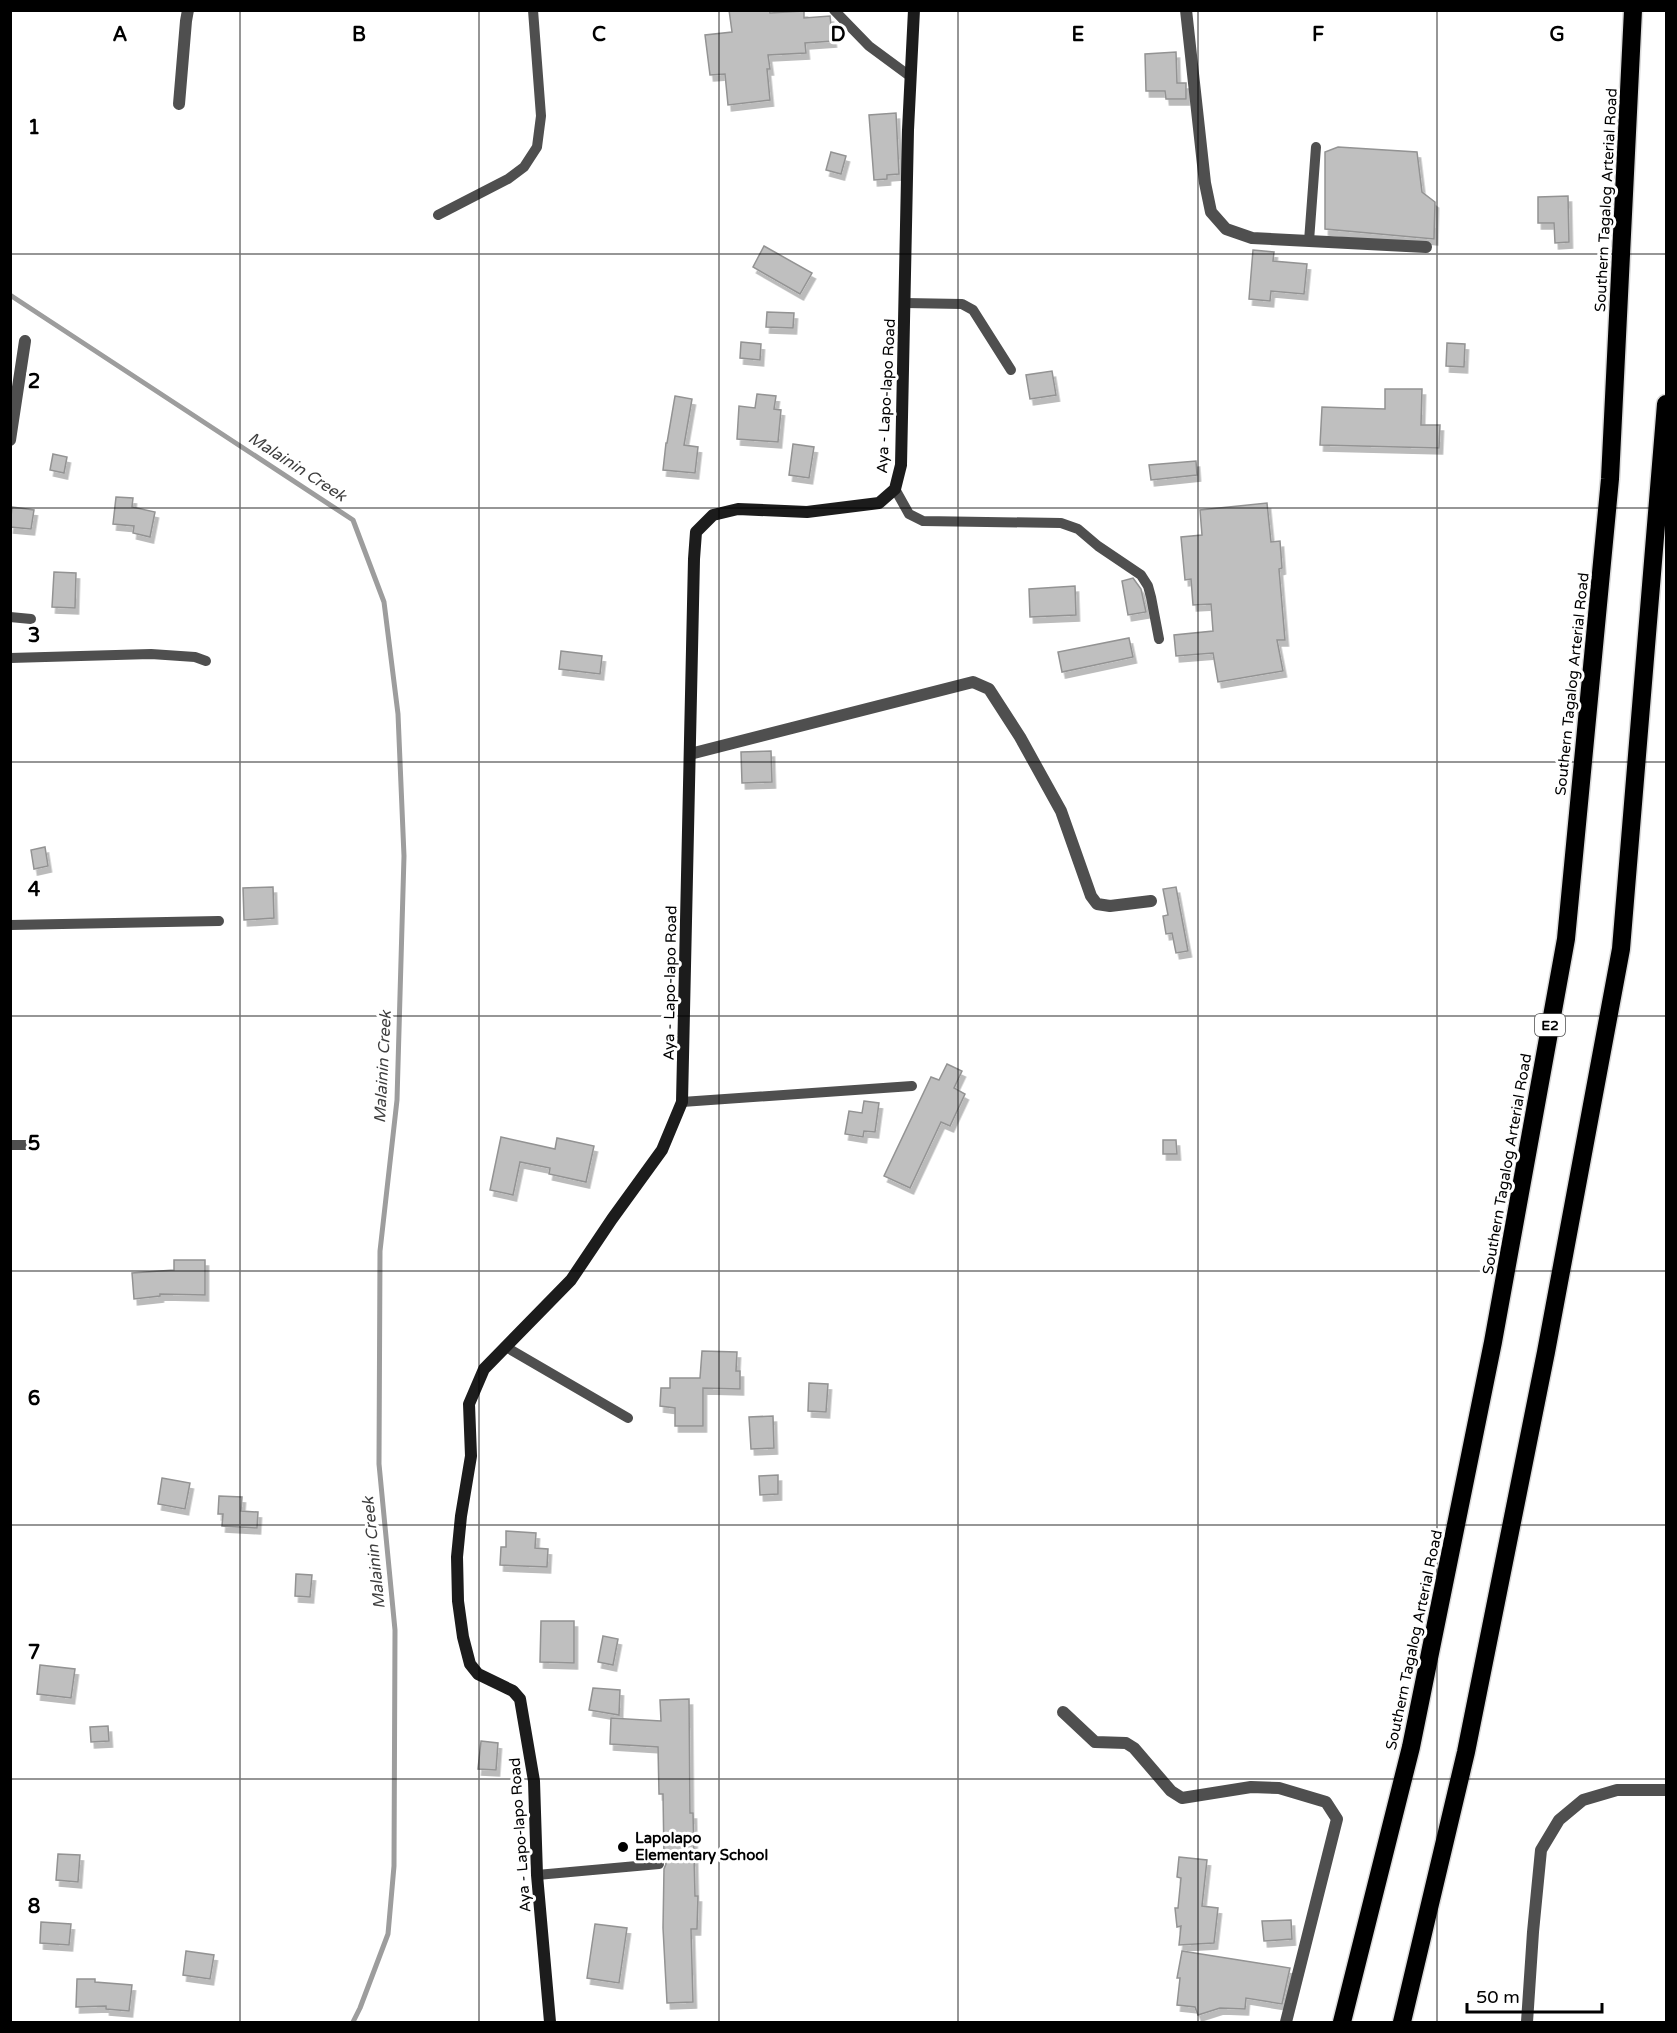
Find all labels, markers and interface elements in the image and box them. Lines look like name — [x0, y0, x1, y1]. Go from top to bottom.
text: A — [113, 23, 128, 47]
text: B — [352, 23, 366, 47]
text: C — [592, 23, 606, 47]
text: D — [830, 23, 846, 47]
text: E — [1072, 23, 1085, 47]
text: F — [1312, 23, 1324, 47]
text: G — [1549, 23, 1565, 47]
street label: Southern Tagalog Arterial Road — [1591, 88, 1621, 312]
text: 1 — [28, 116, 40, 140]
street label: Aya - Lapo-lapo Road — [873, 318, 899, 474]
text: 2 — [28, 370, 40, 394]
water label: Malainin Creek — [244, 428, 351, 507]
street label: Southern Tagalog Arterial Road — [1551, 572, 1593, 796]
text: 3 — [28, 624, 40, 648]
text: 4 — [28, 878, 41, 902]
street label: Aya - Lapo-lapo Road — [660, 905, 680, 1061]
water label: Malainin Creek — [370, 1009, 396, 1124]
road number: E2 — [1535, 1014, 1565, 1036]
street label: Southern Tagalog Arterial Road — [1479, 1052, 1535, 1276]
text: 5 — [28, 1132, 40, 1156]
text: 6 — [28, 1387, 40, 1411]
water label: Malainin Creek — [358, 1495, 390, 1610]
street label: Southern Tagalog Arterial Road — [1382, 1528, 1446, 1752]
text: 7 — [28, 1641, 40, 1665]
street label: Aya - Lapo-lapo Road — [506, 1757, 534, 1913]
place label: Lapolapo Elementary School — [635, 1829, 768, 1865]
marker: Lapolapo Elementary School — [616, 1840, 630, 1854]
text: 8 — [28, 1895, 40, 1919]
scale bar — [1467, 1976, 1602, 2014]
text: 50 m — [1476, 1986, 1520, 2008]

